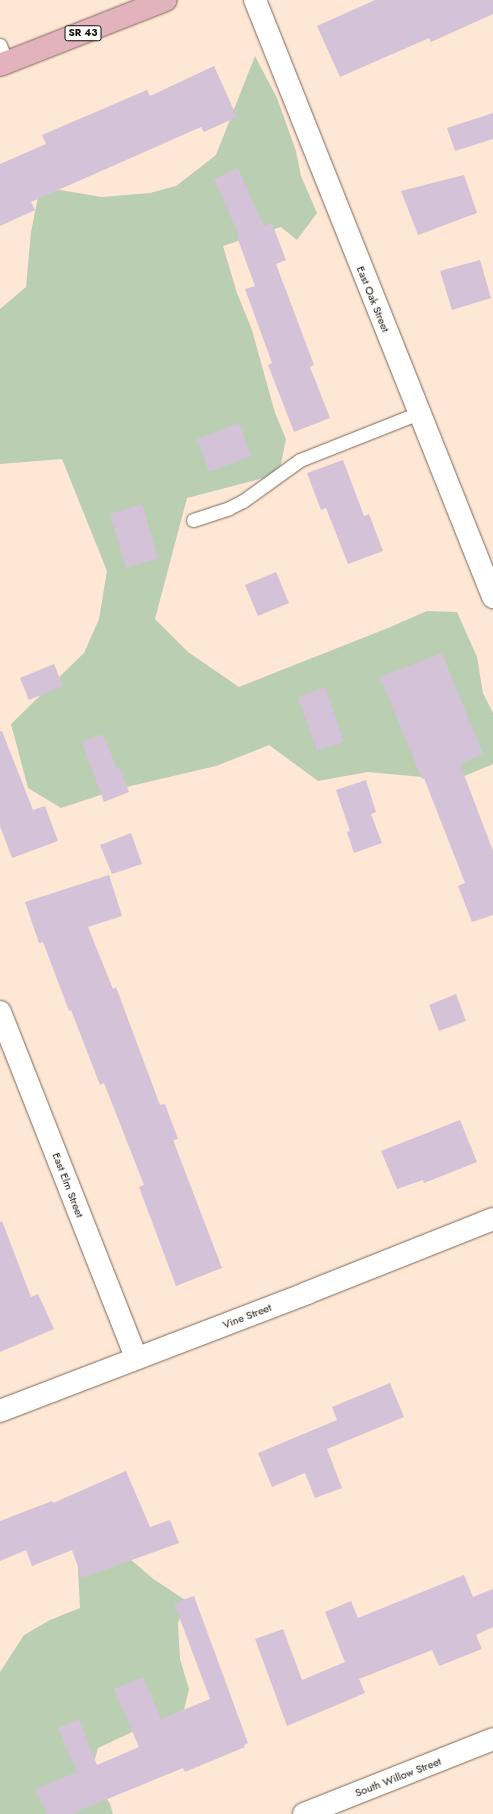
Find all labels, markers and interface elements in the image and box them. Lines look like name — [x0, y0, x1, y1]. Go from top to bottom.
road number: SR 43 — [64, 25, 102, 41]
street label: East Oak Street — [354, 264, 392, 334]
street label: East Elm Street — [50, 1151, 86, 1219]
street label: Vine Street — [221, 1301, 273, 1331]
street label: South Willow Street — [353, 1754, 443, 1800]

